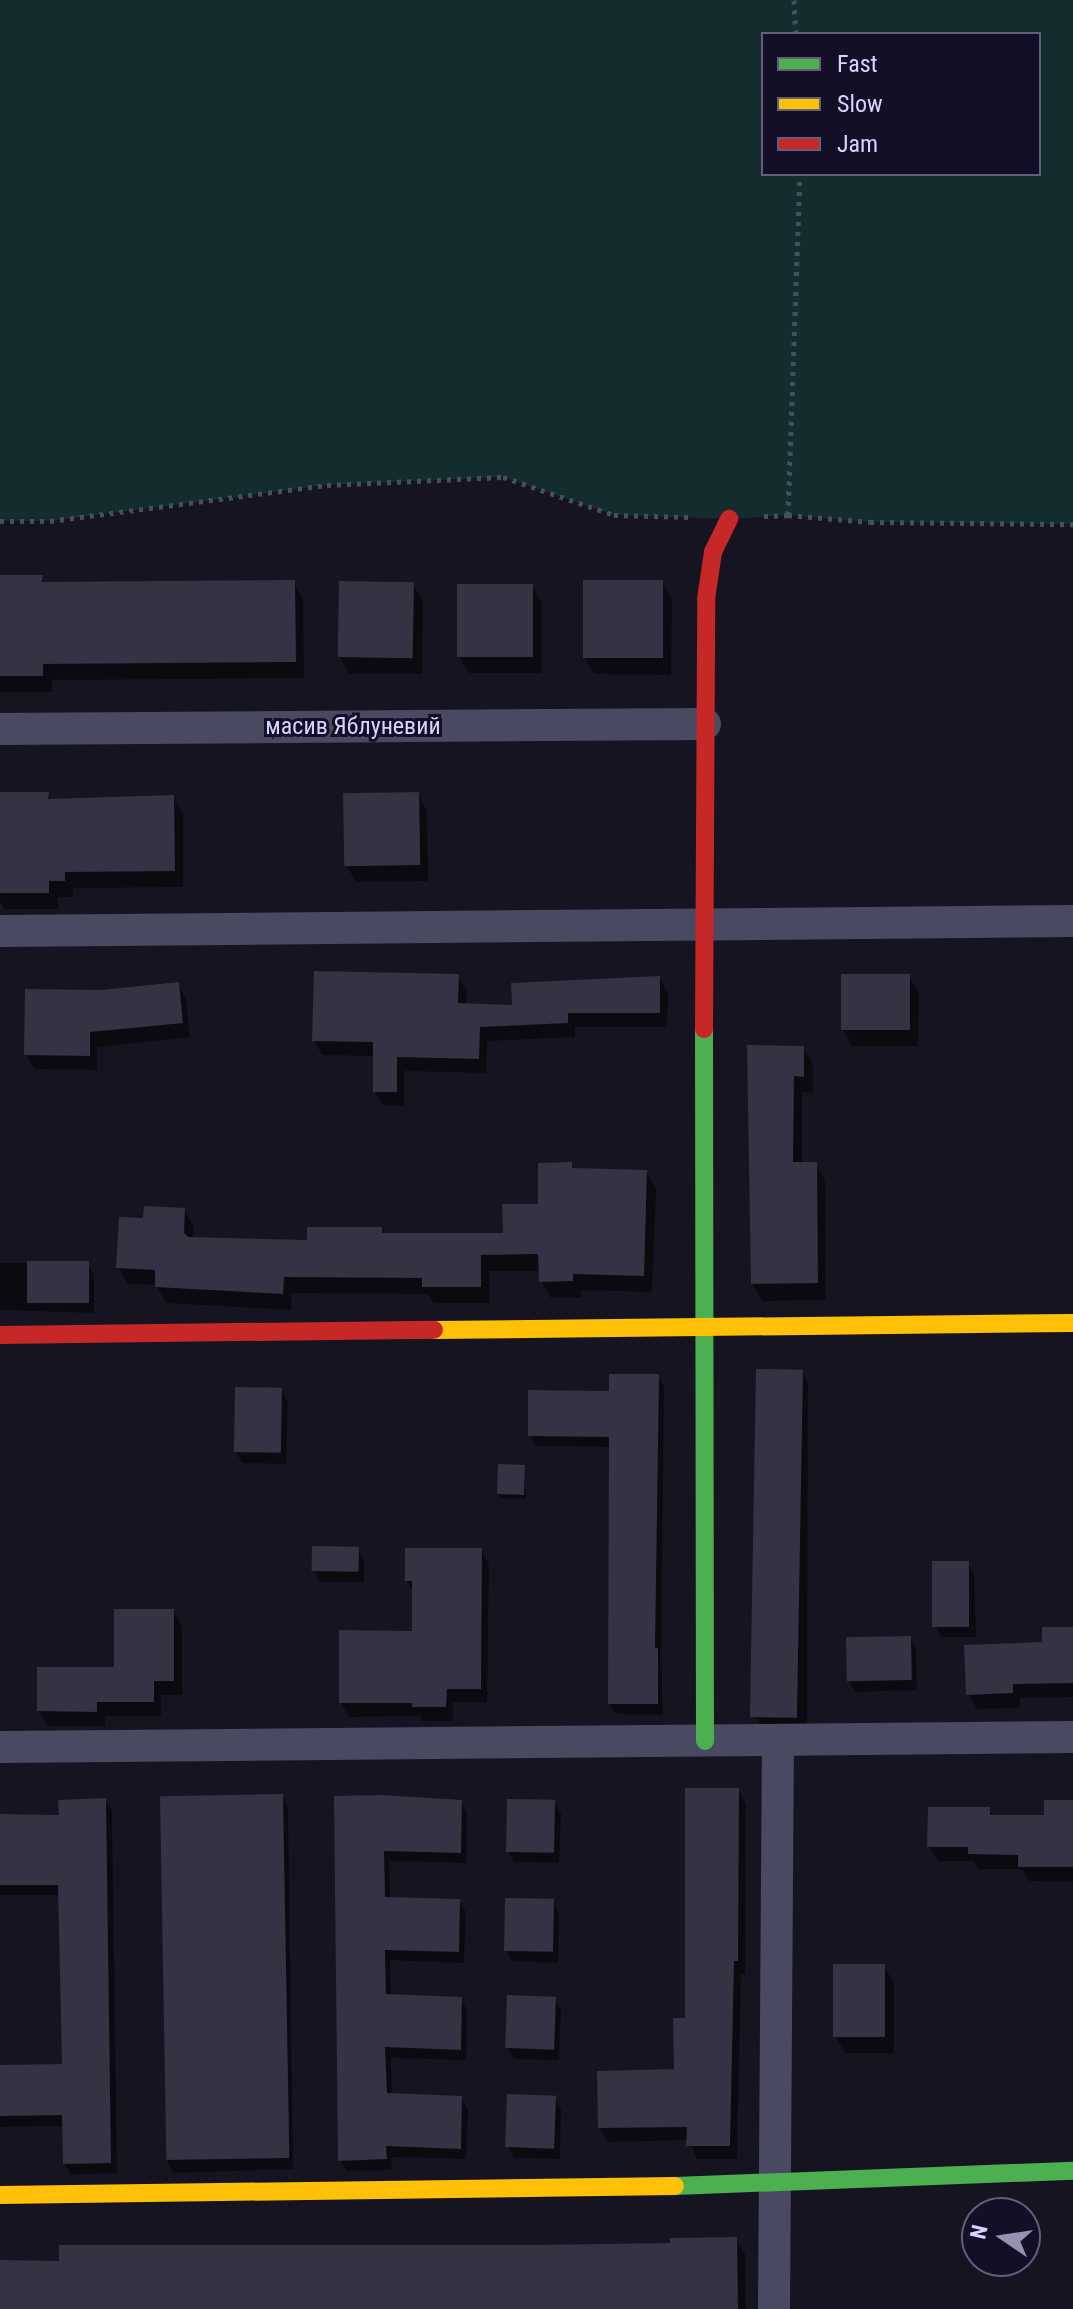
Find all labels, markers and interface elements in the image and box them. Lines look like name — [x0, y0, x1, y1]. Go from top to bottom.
legend — [761, 32, 1041, 176]
text: Fast — [837, 50, 878, 78]
text: Slow — [837, 90, 883, 118]
text: Jam — [837, 130, 878, 158]
street label: масив Яблуневий — [265, 713, 441, 741]
north arrow — [961, 2197, 1041, 2277]
text: N — [965, 2223, 993, 2241]

